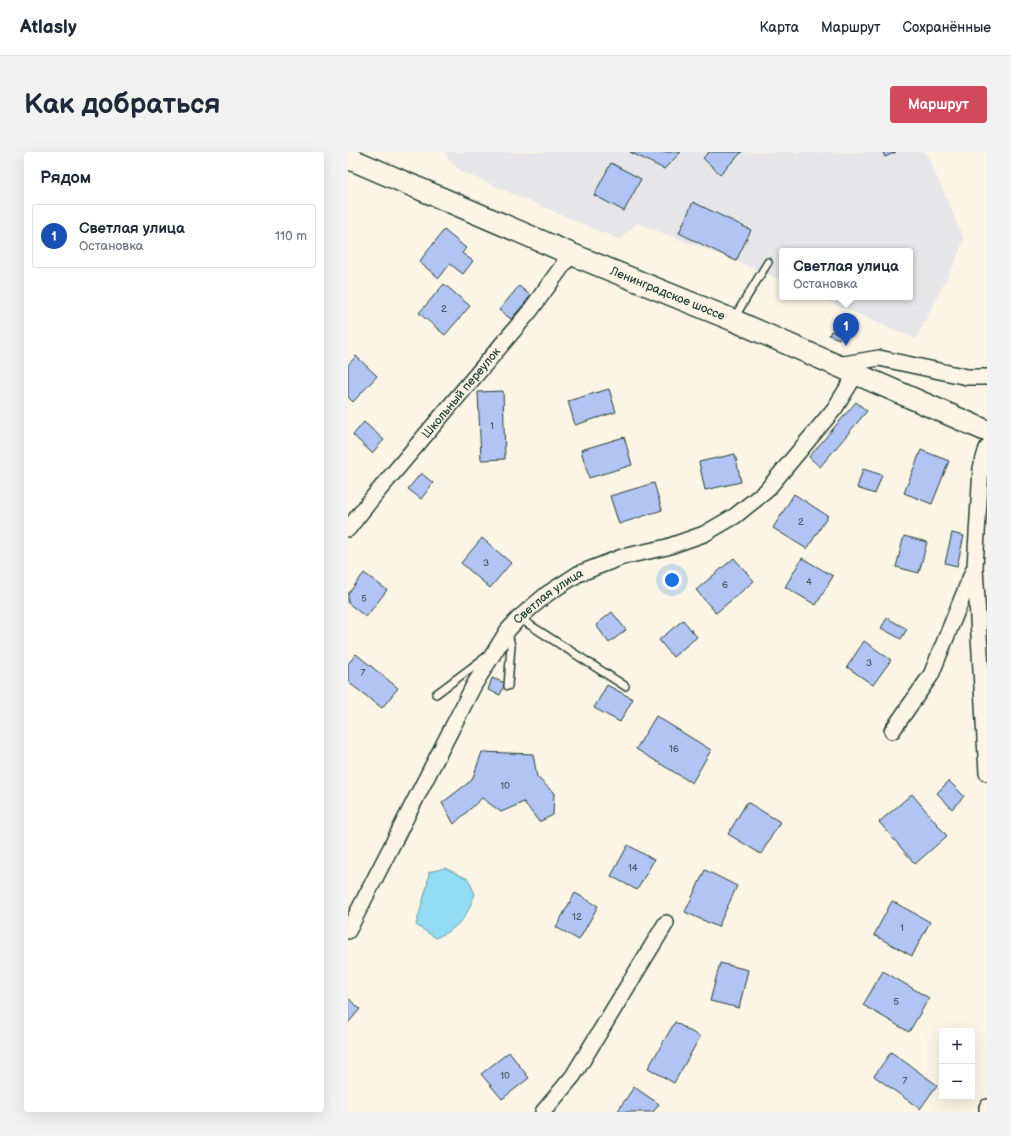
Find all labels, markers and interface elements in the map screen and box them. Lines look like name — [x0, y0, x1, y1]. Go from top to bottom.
text: Atlasly — [20, 16, 77, 39]
text: Карта — [760, 19, 799, 36]
text: Маршрут — [821, 19, 881, 36]
text: Сохранённые — [903, 19, 991, 36]
button: Маршрут — [890, 86, 987, 123]
text: Как добраться — [24, 88, 221, 121]
text: Рядом — [40, 168, 91, 188]
text: Светлая улица — [79, 219, 185, 238]
text: 1 — [51, 228, 57, 244]
text: 110 m — [275, 228, 307, 244]
text: Остановка — [79, 238, 144, 254]
popup — [779, 248, 913, 300]
text: Светлая улица — [793, 257, 899, 276]
street label: Ленинградское шоссе — [607, 263, 728, 324]
text: Остановка — [793, 276, 858, 292]
house number: 2 — [441, 303, 447, 315]
pin: 1 — [833, 313, 859, 346]
street label: Школьный переулок — [418, 344, 504, 441]
house number: 1 — [490, 420, 494, 432]
house number: 2 — [798, 516, 804, 528]
house number: 3 — [483, 557, 489, 569]
street label: Светлая улица — [510, 565, 585, 627]
your location — [662, 570, 682, 590]
house number: 4 — [806, 576, 812, 588]
house number: 6 — [722, 579, 728, 591]
house number: 5 — [361, 593, 367, 605]
house number: 3 — [866, 657, 872, 669]
house number: 7 — [361, 667, 366, 679]
house number: 16 — [669, 743, 679, 755]
house number: 10 — [500, 780, 510, 792]
house number: 14 — [628, 862, 638, 874]
house number: 12 — [572, 911, 582, 923]
house number: 1 — [900, 922, 904, 934]
house number: 5 — [893, 996, 899, 1008]
map controls — [939, 1028, 975, 1100]
button: + — [939, 1028, 975, 1064]
button: − — [939, 1064, 975, 1100]
house number: 10 — [500, 1070, 510, 1082]
house number: 7 — [903, 1075, 908, 1087]

